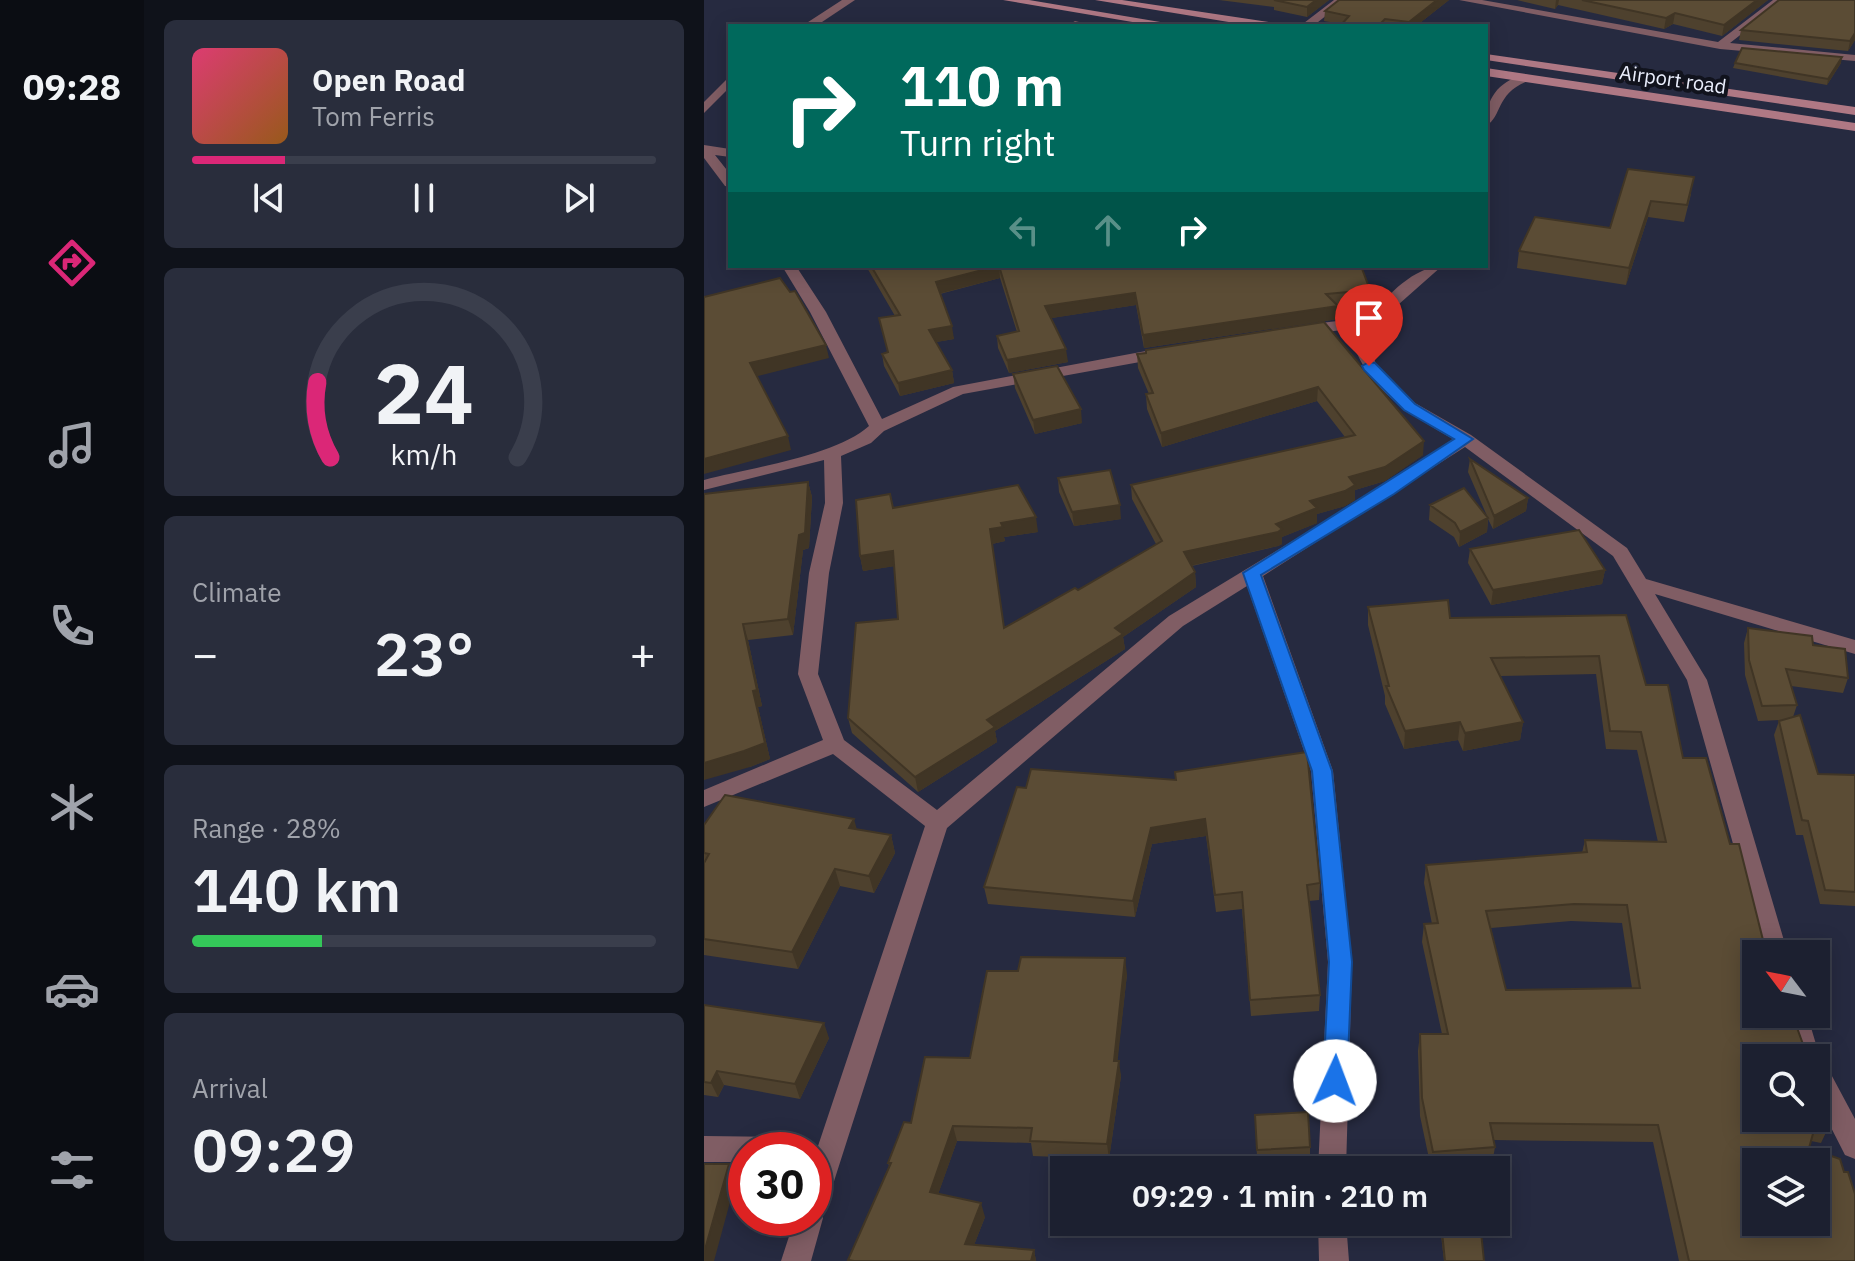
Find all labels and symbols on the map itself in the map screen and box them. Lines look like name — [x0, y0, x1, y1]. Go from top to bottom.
street label: Airport road — [1618, 58, 1728, 100]
pin — [1335, 284, 1403, 366]
north arrow — [1742, 940, 1830, 1028]
position arrow — [1293, 1039, 1377, 1123]
speed limit sign: 30 — [728, 1132, 832, 1236]

